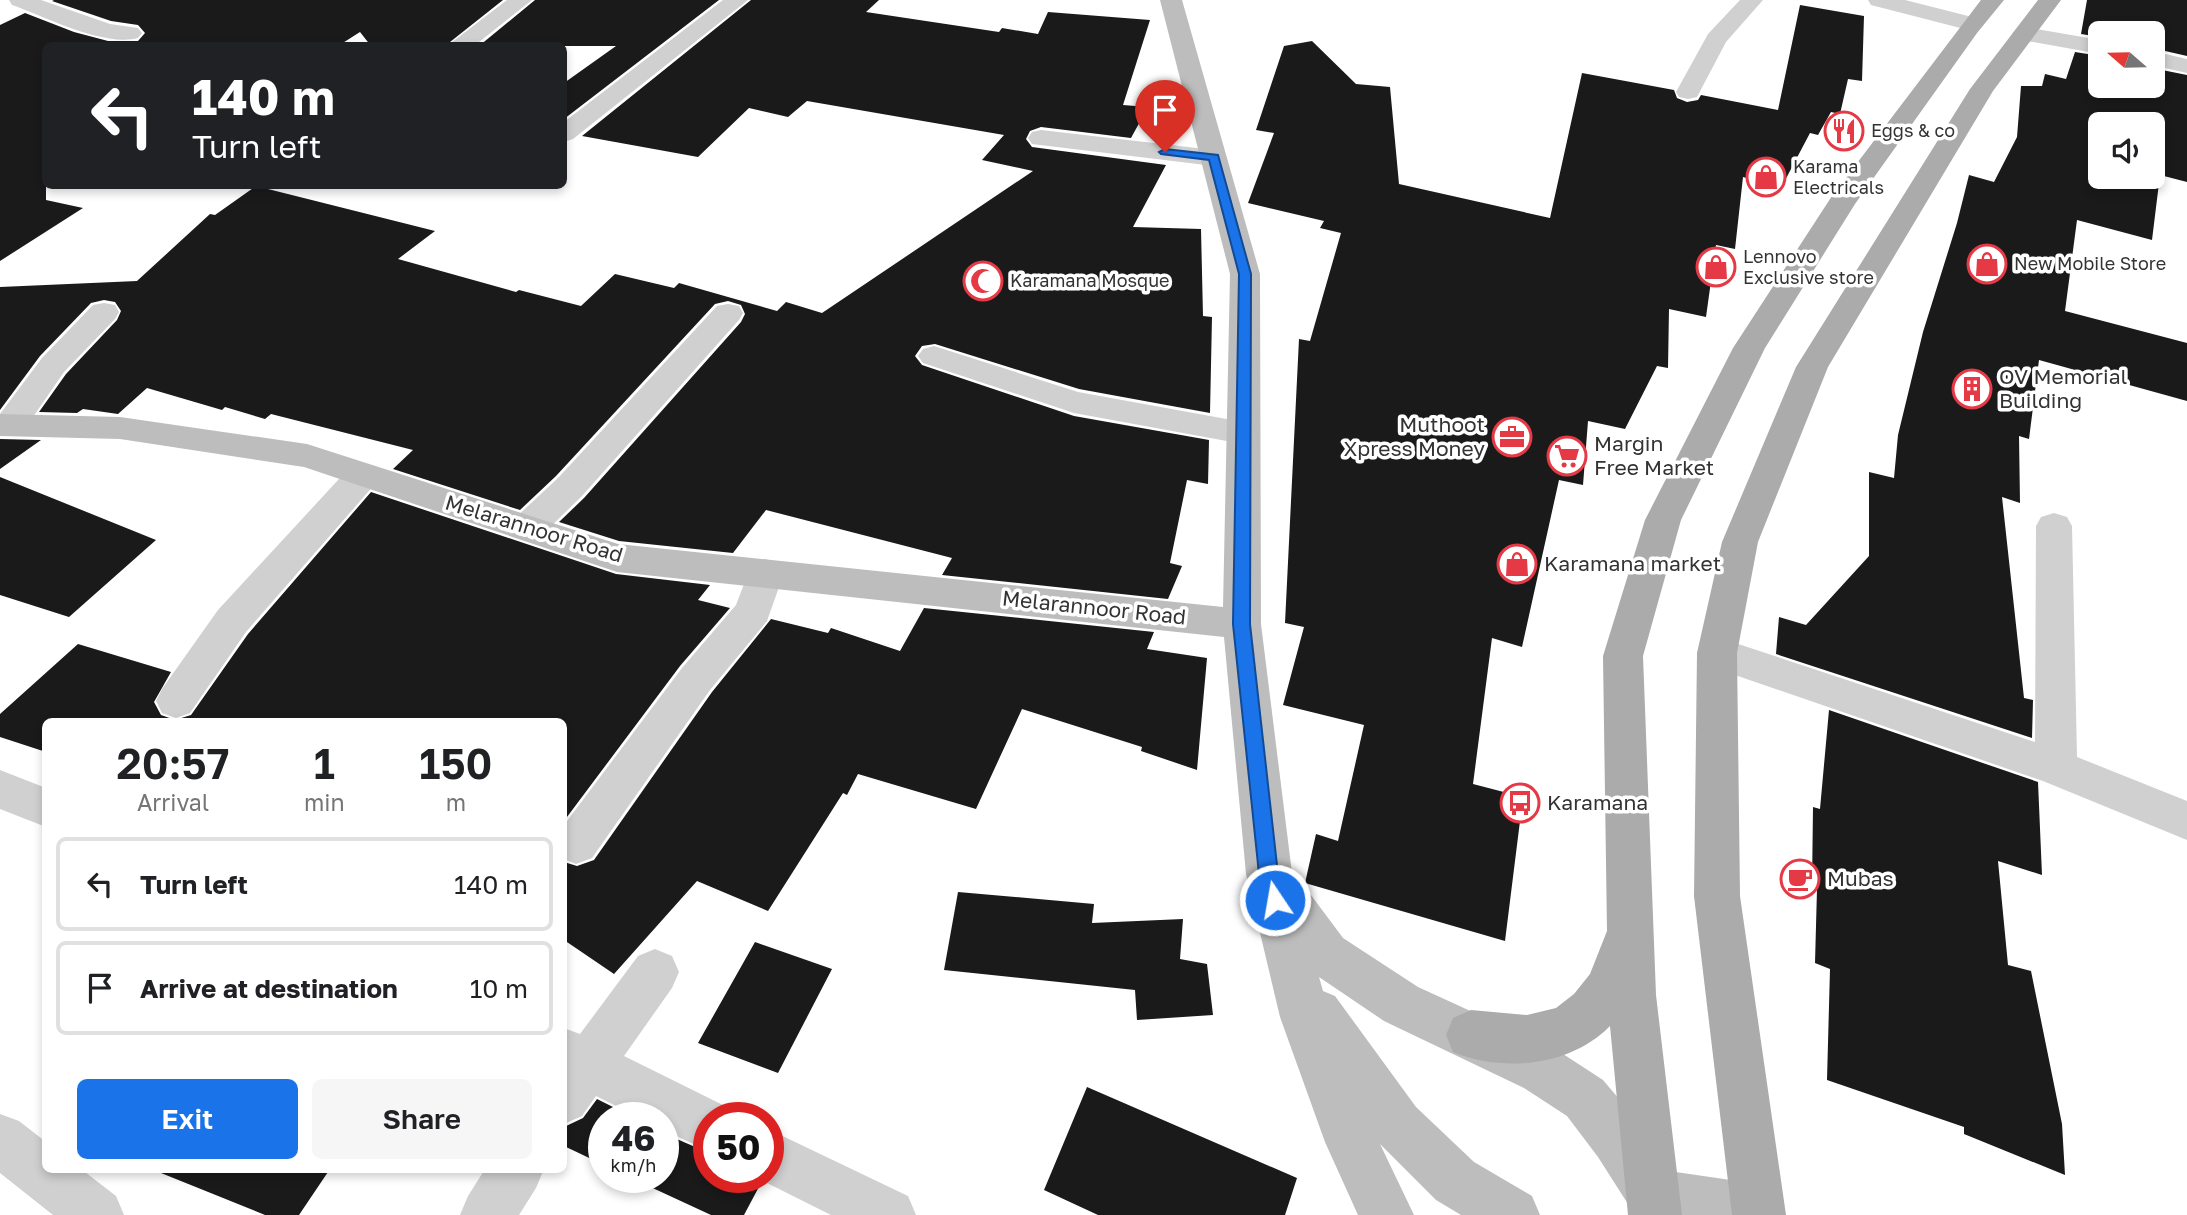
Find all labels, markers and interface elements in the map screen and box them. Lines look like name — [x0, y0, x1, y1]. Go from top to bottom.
north arrow — [2088, 21, 2165, 98]
map controls — [2088, 21, 2165, 189]
text: 140 m — [192, 67, 335, 126]
icon: left — [77, 70, 168, 161]
pin — [1135, 80, 1195, 152]
icon: arrive — [1146, 91, 1184, 129]
restaurant icon: Eggs & co — [1823, 110, 1865, 152]
button: sound — [2088, 112, 2165, 189]
place label: Eggs & co — [1871, 119, 1955, 141]
text: Turn left — [192, 127, 321, 165]
place label: Karama Electricals — [1793, 155, 1884, 198]
shop icon: Karama Electricals — [1745, 156, 1787, 198]
shop icon: New Mobile Store — [1966, 243, 2008, 285]
place label: Lennovo Exclusive store — [1743, 245, 1874, 288]
shop icon: Lennovo Exclusive store — [1695, 246, 1737, 288]
place label: New Mobile Store — [2014, 252, 2166, 274]
mosque icon: Karamana Mosque — [962, 260, 1004, 302]
place label: Karamana Mosque — [1010, 269, 1169, 291]
place label: OV Memorial Building — [1999, 363, 2127, 413]
building icon: OV Memorial Building — [1951, 368, 1993, 410]
place label: Muthoot Xpress Money — [1343, 411, 1485, 461]
office icon: Muthoot Xpress Money — [1491, 416, 1533, 458]
place label: Margin Free Market — [1594, 430, 1714, 480]
supermarket icon: Margin Free Market — [1546, 435, 1588, 477]
street label: Melarannoor Road — [442, 489, 626, 567]
shop icon: Karamana market — [1496, 543, 1538, 585]
place label: Karamana market — [1544, 550, 1721, 576]
street label: Melarannoor Road — [1001, 584, 1187, 630]
text: 20:57 — [117, 738, 229, 788]
text: 1 — [314, 738, 335, 788]
text: 150 — [419, 738, 492, 788]
bus stop icon: Karamana — [1499, 782, 1541, 824]
text: Arrival — [137, 788, 209, 816]
text: min — [304, 788, 345, 816]
text: m — [446, 788, 466, 816]
place label: Karamana — [1547, 789, 1648, 815]
cafe icon: Mubas — [1779, 858, 1821, 900]
position arrow — [1238, 863, 1312, 937]
icon: left — [81, 865, 119, 903]
place label: Mubas — [1827, 865, 1894, 891]
text: Turn left — [140, 869, 248, 900]
text: 140 m — [454, 869, 528, 900]
icon: arrive — [81, 969, 119, 1007]
text: Arrive at destination — [140, 973, 398, 1004]
text: 10 m — [470, 973, 528, 1004]
button: Exit — [77, 1079, 298, 1159]
button: Share — [312, 1079, 532, 1159]
speed limit sign: 50 — [693, 1102, 784, 1193]
text: 46 — [611, 1117, 656, 1159]
text: km/h — [611, 1154, 656, 1176]

